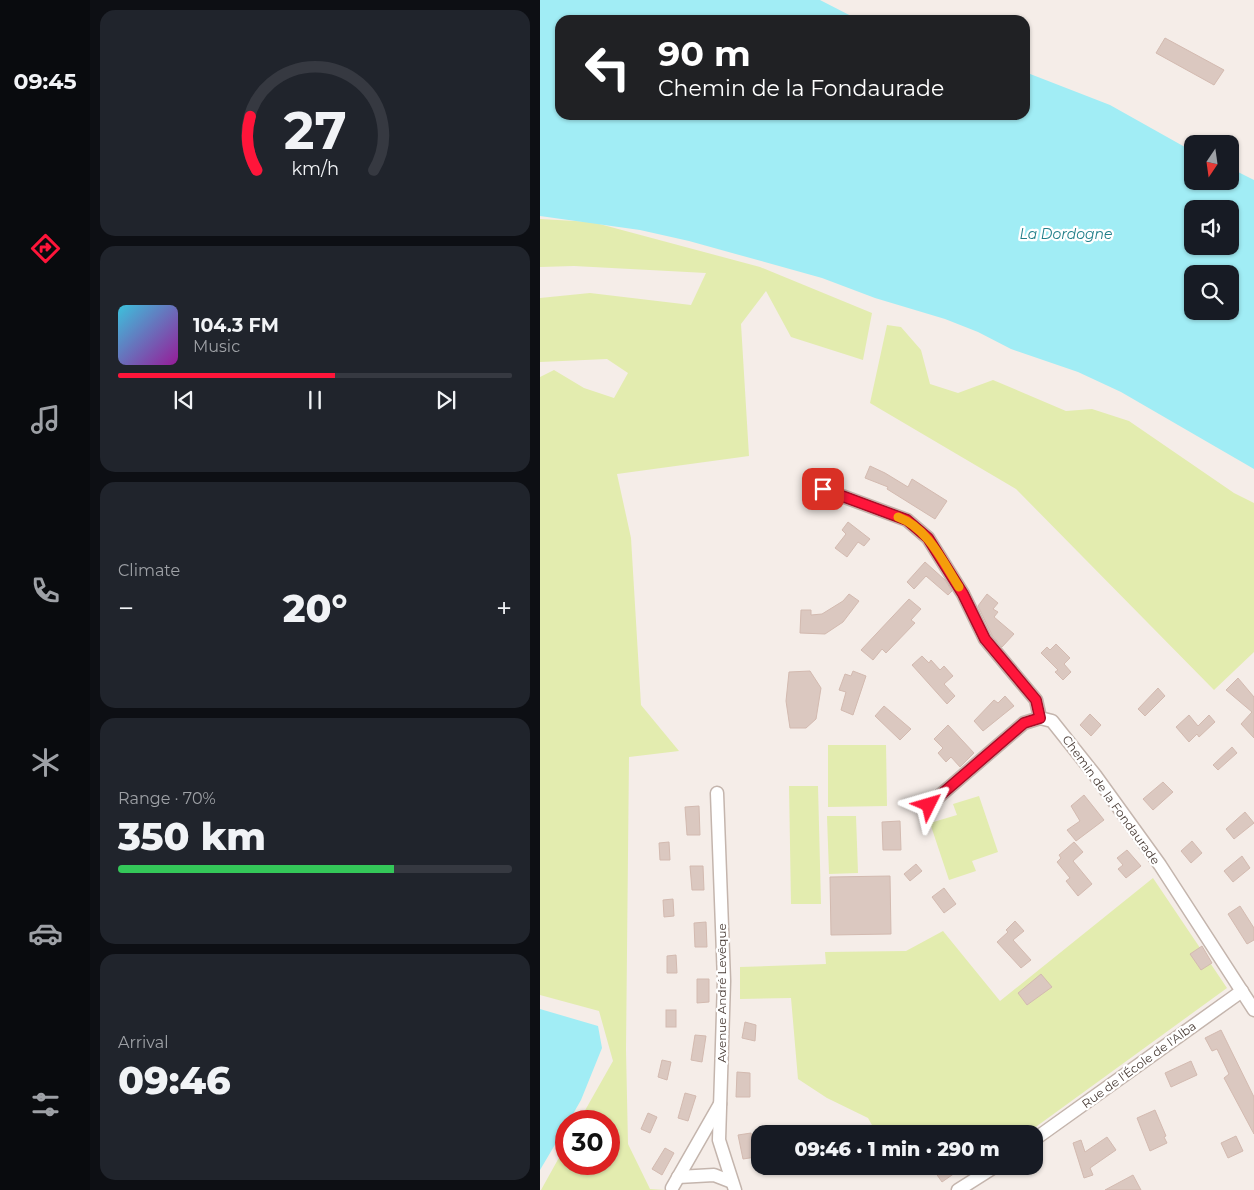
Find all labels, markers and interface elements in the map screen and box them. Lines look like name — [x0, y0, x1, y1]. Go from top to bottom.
text: 90 m — [658, 32, 751, 75]
icon: left — [575, 35, 640, 100]
text: 09:45 — [14, 68, 76, 95]
text: Chemin de la Fondaurade — [658, 75, 944, 102]
text: 27 — [284, 99, 346, 162]
north arrow — [1184, 135, 1239, 190]
map controls — [1184, 135, 1239, 320]
text: km/h — [291, 158, 339, 179]
button: sound — [1184, 200, 1239, 255]
water label: La Dordogne — [1020, 225, 1112, 243]
icon: directions — [28, 231, 63, 266]
button: search — [1184, 265, 1239, 320]
text: 104.3 FM — [193, 314, 279, 337]
text: Music — [193, 337, 240, 356]
icon: previous — [170, 386, 198, 414]
icon: pause — [301, 386, 329, 414]
icon: next — [432, 386, 460, 414]
icon: music — [28, 402, 63, 437]
pin — [802, 468, 844, 510]
icon: arrive — [809, 475, 837, 503]
text: Climate — [118, 561, 180, 580]
icon: phone — [28, 573, 63, 608]
text: 20° — [283, 585, 347, 632]
text: − — [118, 591, 134, 625]
text: + — [496, 591, 512, 625]
street label: Chemin de la Fondaurade — [1059, 732, 1163, 867]
icon: climate — [28, 745, 63, 780]
position arrow — [902, 778, 954, 830]
text: Range · 70% — [118, 789, 216, 808]
text: 350 km — [118, 813, 266, 860]
icon: car — [28, 916, 63, 951]
street label: Avenue André Levêque — [714, 923, 729, 1063]
street label: Rue de l'École de l'Alba — [1079, 1018, 1199, 1111]
text: Arrival — [118, 1033, 168, 1052]
text: 09:46 — [118, 1057, 231, 1104]
icon: filters — [28, 1087, 63, 1122]
speed limit sign: 30 — [555, 1110, 620, 1175]
text: 09:46 · 1 min · 290 m — [794, 1138, 1000, 1161]

